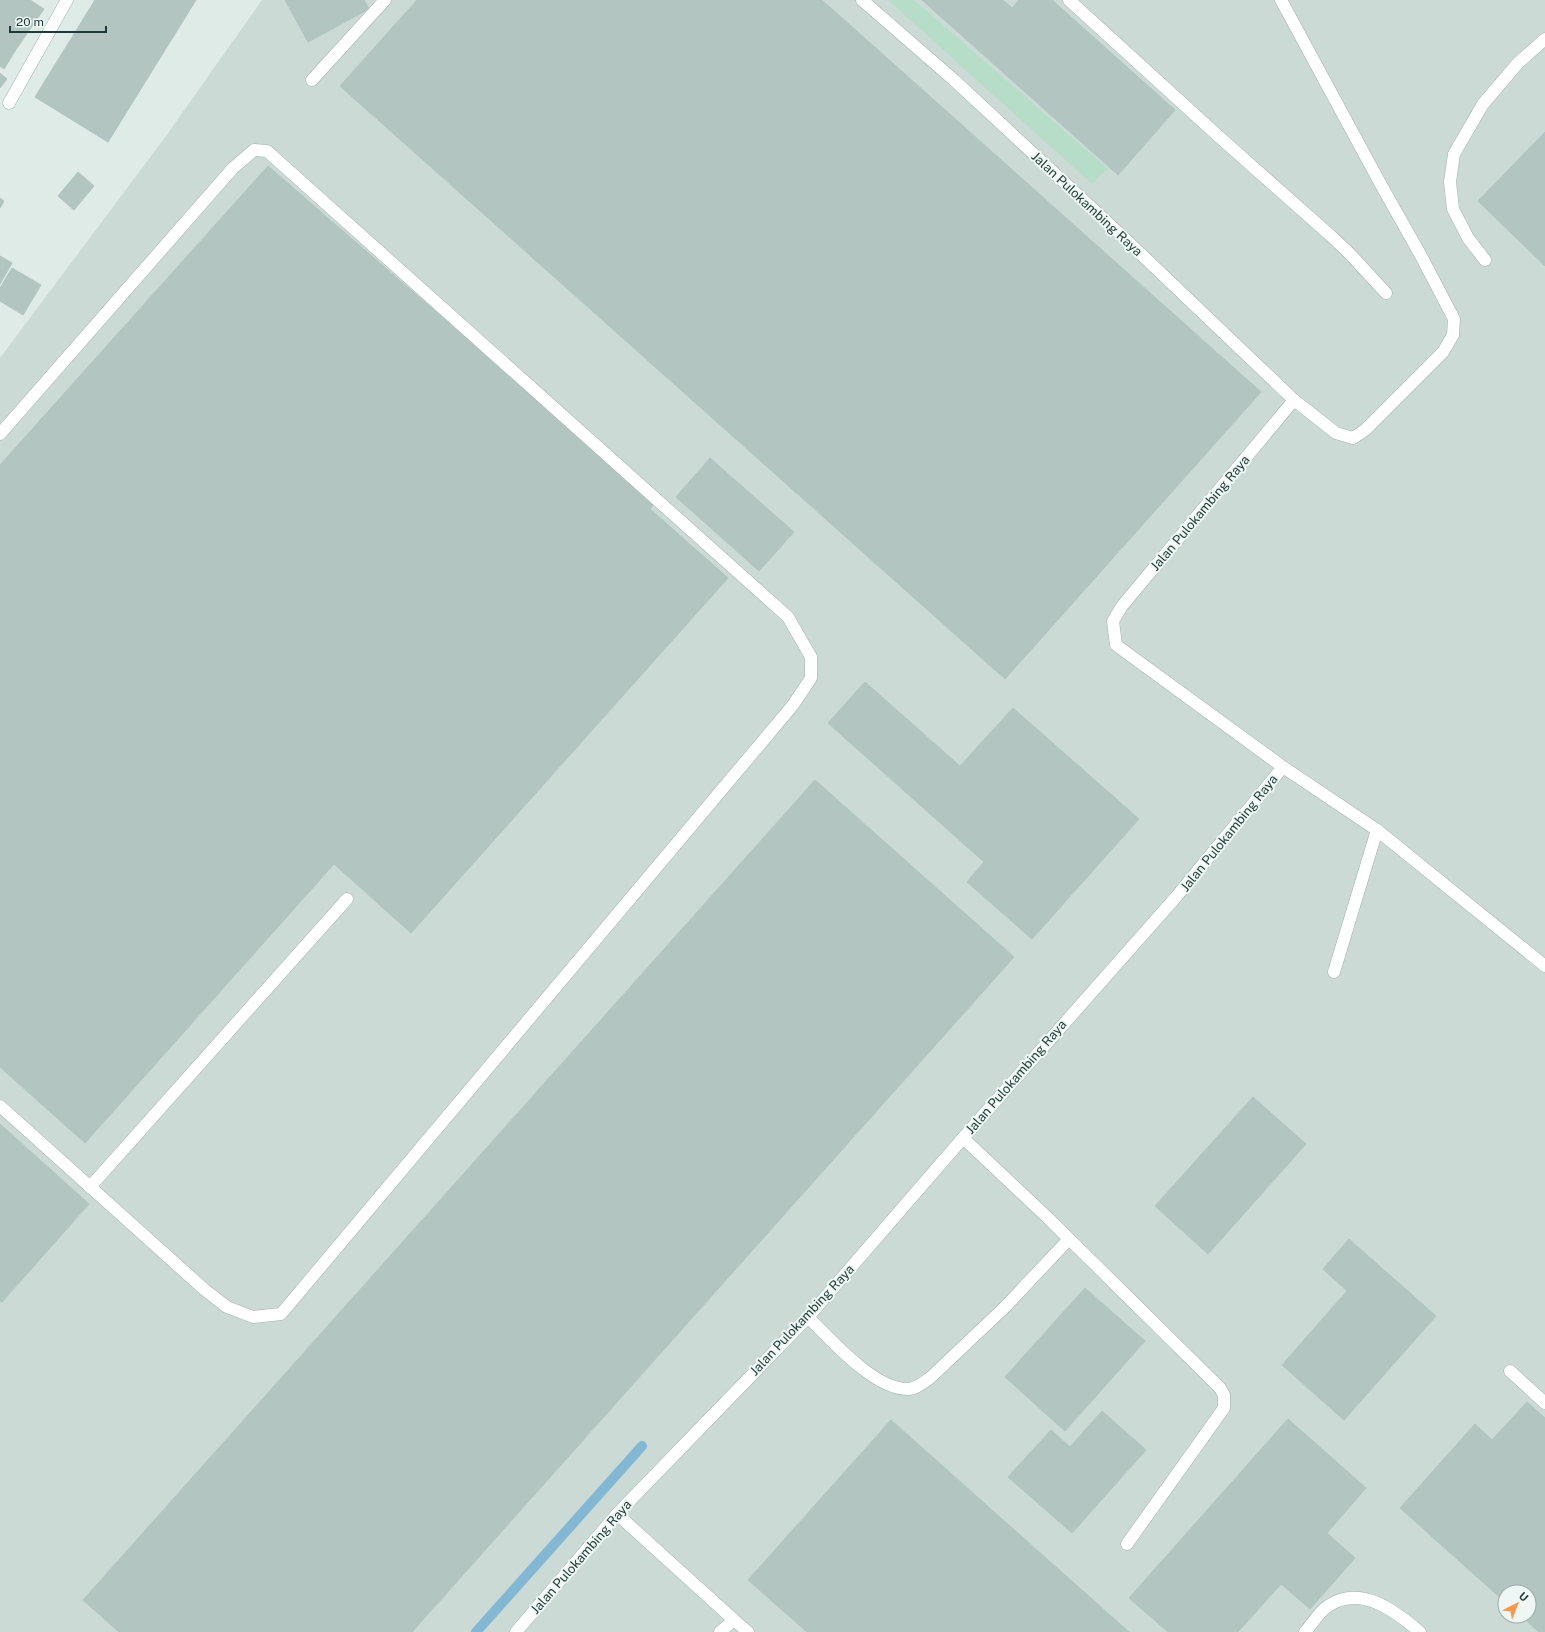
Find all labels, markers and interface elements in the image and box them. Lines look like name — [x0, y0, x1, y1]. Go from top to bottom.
scale bar — [10, 8, 106, 34]
text: 20 m — [16, 15, 44, 29]
street label: Jalan Pulokambing Raya — [1029, 149, 1145, 259]
street label: Jalan Pulokambing Raya — [1147, 452, 1253, 574]
street label: Jalan Pulokambing Raya — [1177, 772, 1281, 894]
street label: Jalan Pulokambing Raya — [963, 1017, 1069, 1137]
street label: Jalan Pulokambing Raya — [747, 1262, 857, 1378]
street label: Jalan Pulokambing Raya — [528, 1497, 634, 1617]
north arrow — [1497, 1584, 1537, 1624]
text: U — [1517, 1589, 1531, 1604]

